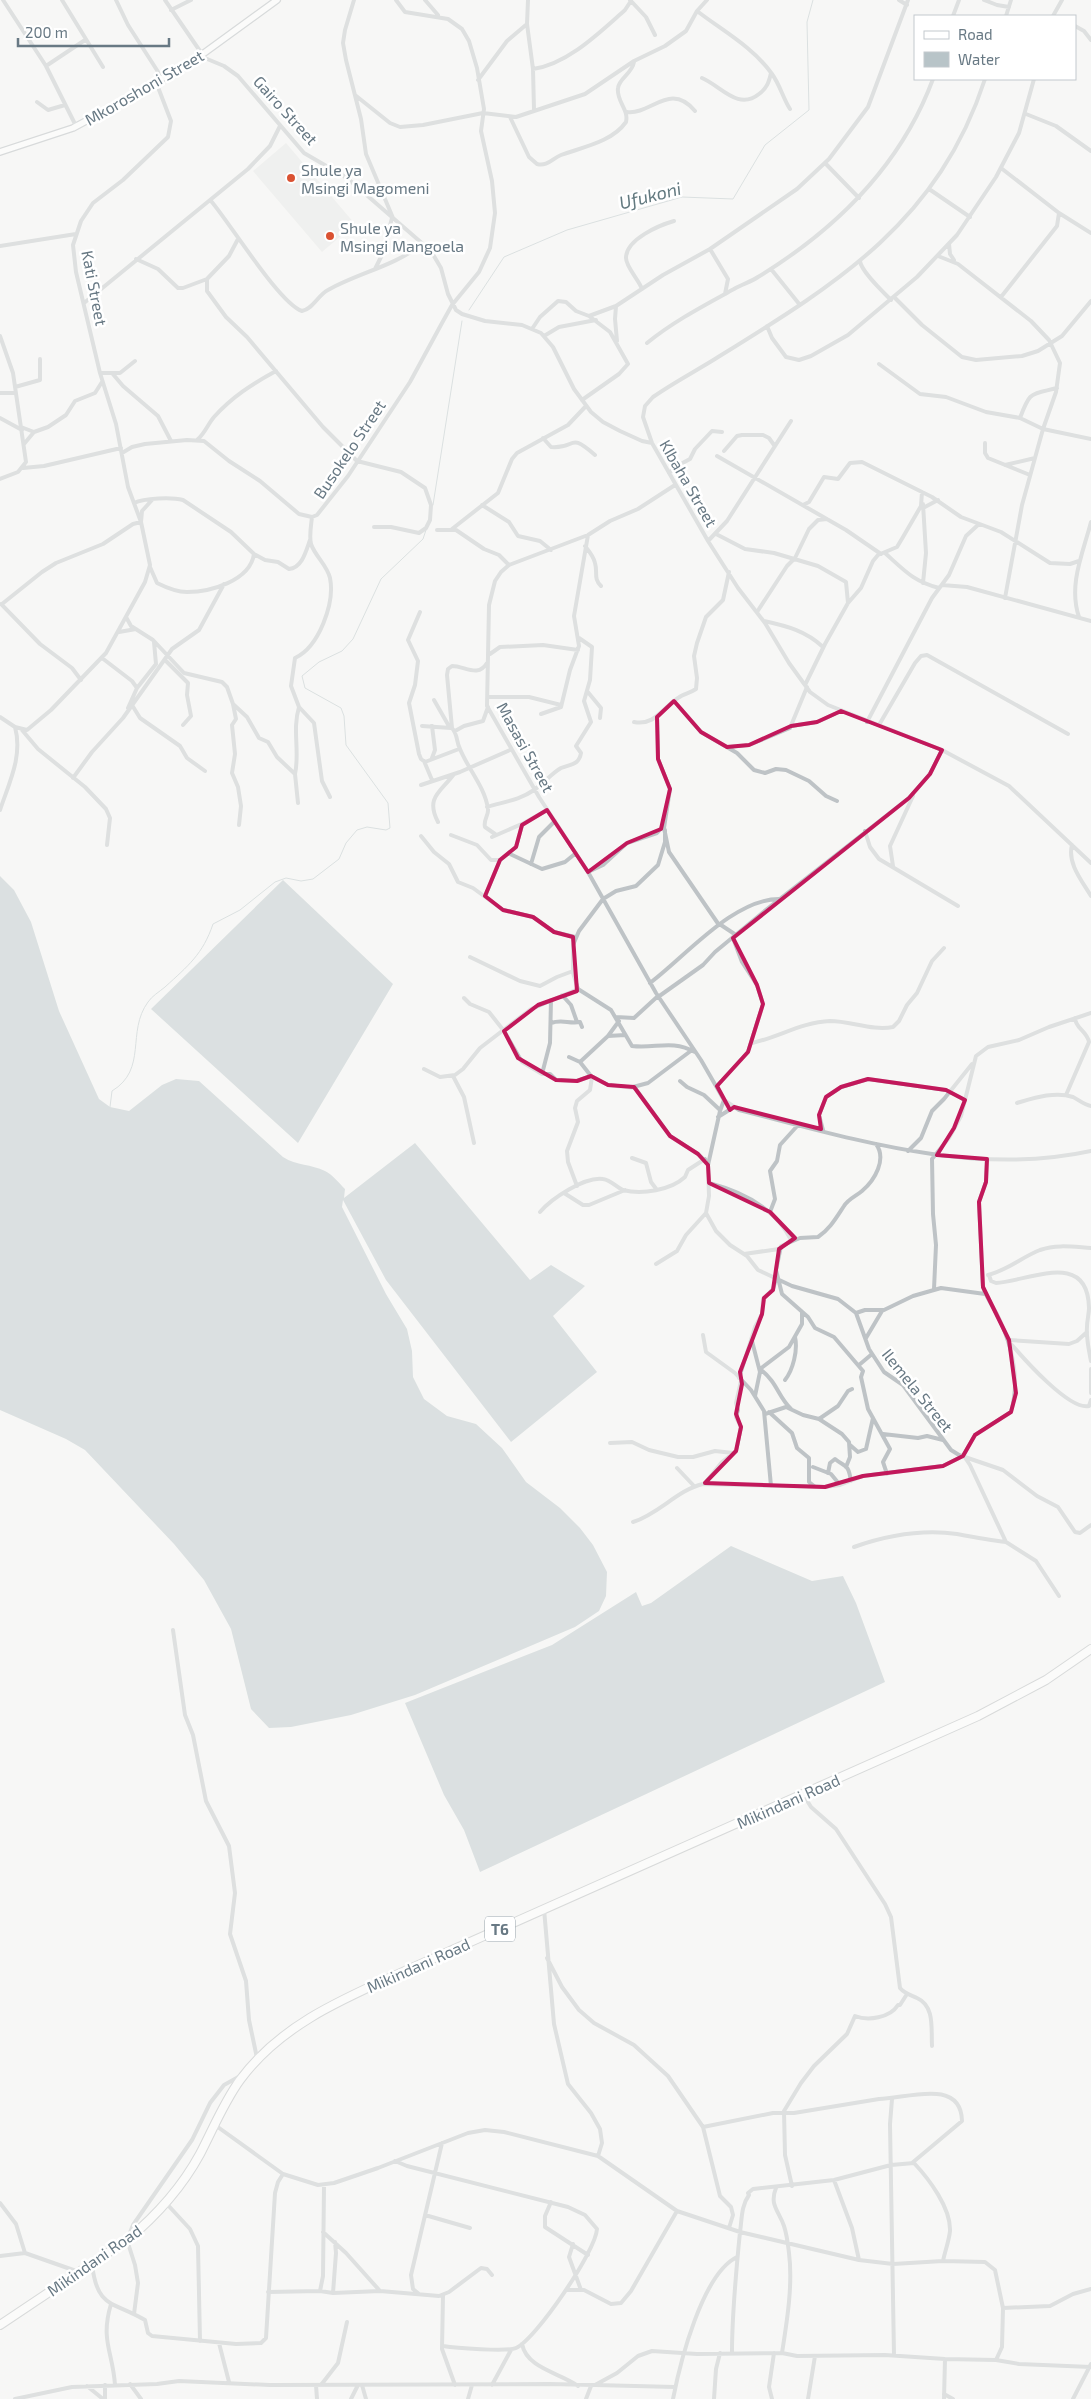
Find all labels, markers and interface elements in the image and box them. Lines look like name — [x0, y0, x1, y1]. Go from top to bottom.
scale bar — [18, 15, 169, 47]
legend — [914, 15, 1076, 80]
text: 200 m — [25, 23, 68, 41]
text: Road — [958, 25, 993, 43]
street label: Mkoroshoni Street — [81, 45, 207, 129]
text: Water — [958, 50, 1000, 68]
street label: Gairo Street — [250, 72, 322, 148]
place label: Shule ya Msingi Magomeni — [301, 160, 430, 197]
marker: Shule ya Msingi Magomeni — [285, 172, 297, 184]
water label: Ufukoni — [617, 177, 684, 213]
place label: Shule ya Msingi Mangoela — [340, 218, 464, 255]
marker: Shule ya Msingi Mangoela — [324, 230, 336, 242]
street label: Kati Street — [78, 249, 112, 327]
street label: Busokelo Street — [309, 396, 389, 502]
street label: KIbaha Street — [656, 436, 722, 530]
street label: Masasi Street — [493, 699, 559, 795]
street label: Ilemela Street — [879, 1344, 957, 1436]
street label: Mikindani Road — [733, 1770, 843, 1832]
road number: T6 — [485, 1916, 515, 1942]
street label: Mikindani Road — [363, 1934, 473, 1996]
street label: Mikindani Road — [43, 2220, 145, 2300]

